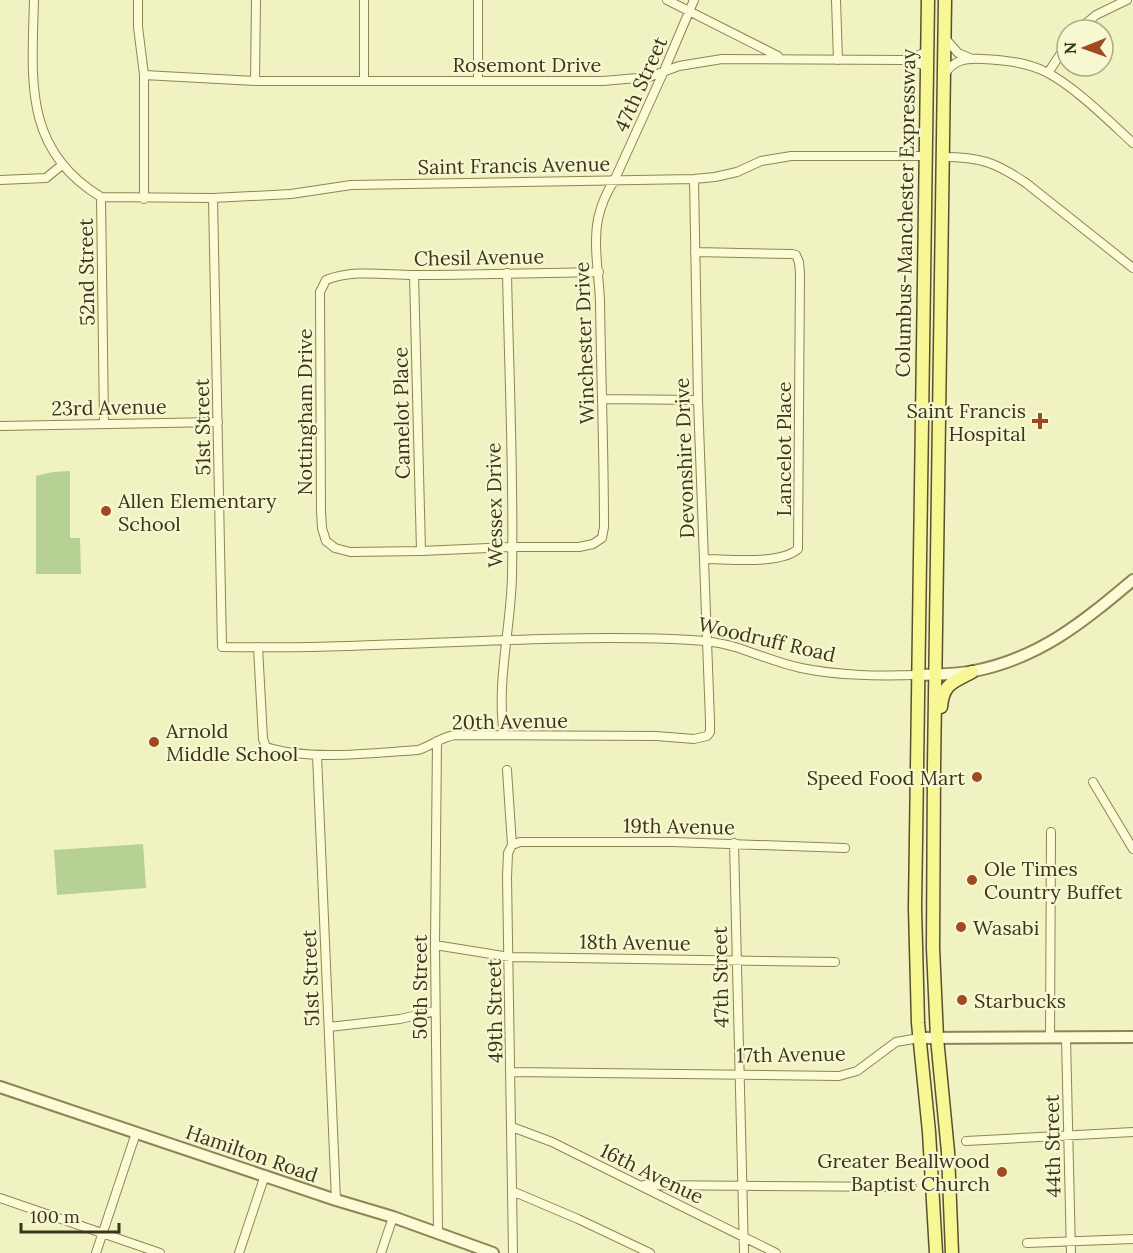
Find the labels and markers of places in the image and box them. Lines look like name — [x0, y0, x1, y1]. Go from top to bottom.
place label: Saint Francis Hospital — [907, 398, 1026, 446]
marker: Saint Francis Hospital — [1031, 412, 1049, 430]
place label: Allen Elementary School — [117, 488, 277, 536]
marker: Allen Elementary School — [99, 504, 113, 518]
place label: Arnold Middle School — [165, 718, 298, 766]
marker: Arnold Middle School — [147, 735, 161, 749]
place label: Speed Food Mart — [807, 765, 965, 790]
marker: Speed Food Mart — [970, 770, 984, 784]
place label: Ole Times Country Buffet — [984, 856, 1123, 904]
marker: Ole Times Country Buffet — [965, 873, 979, 887]
place label: Wasabi — [973, 915, 1039, 940]
marker: Wasabi — [954, 920, 968, 934]
place label: Starbucks — [974, 988, 1066, 1013]
marker: Starbucks — [955, 993, 969, 1007]
place label: Greater Beallwood Baptist Church — [817, 1148, 990, 1196]
marker: Greater Beallwood Baptist Church — [995, 1165, 1009, 1179]

